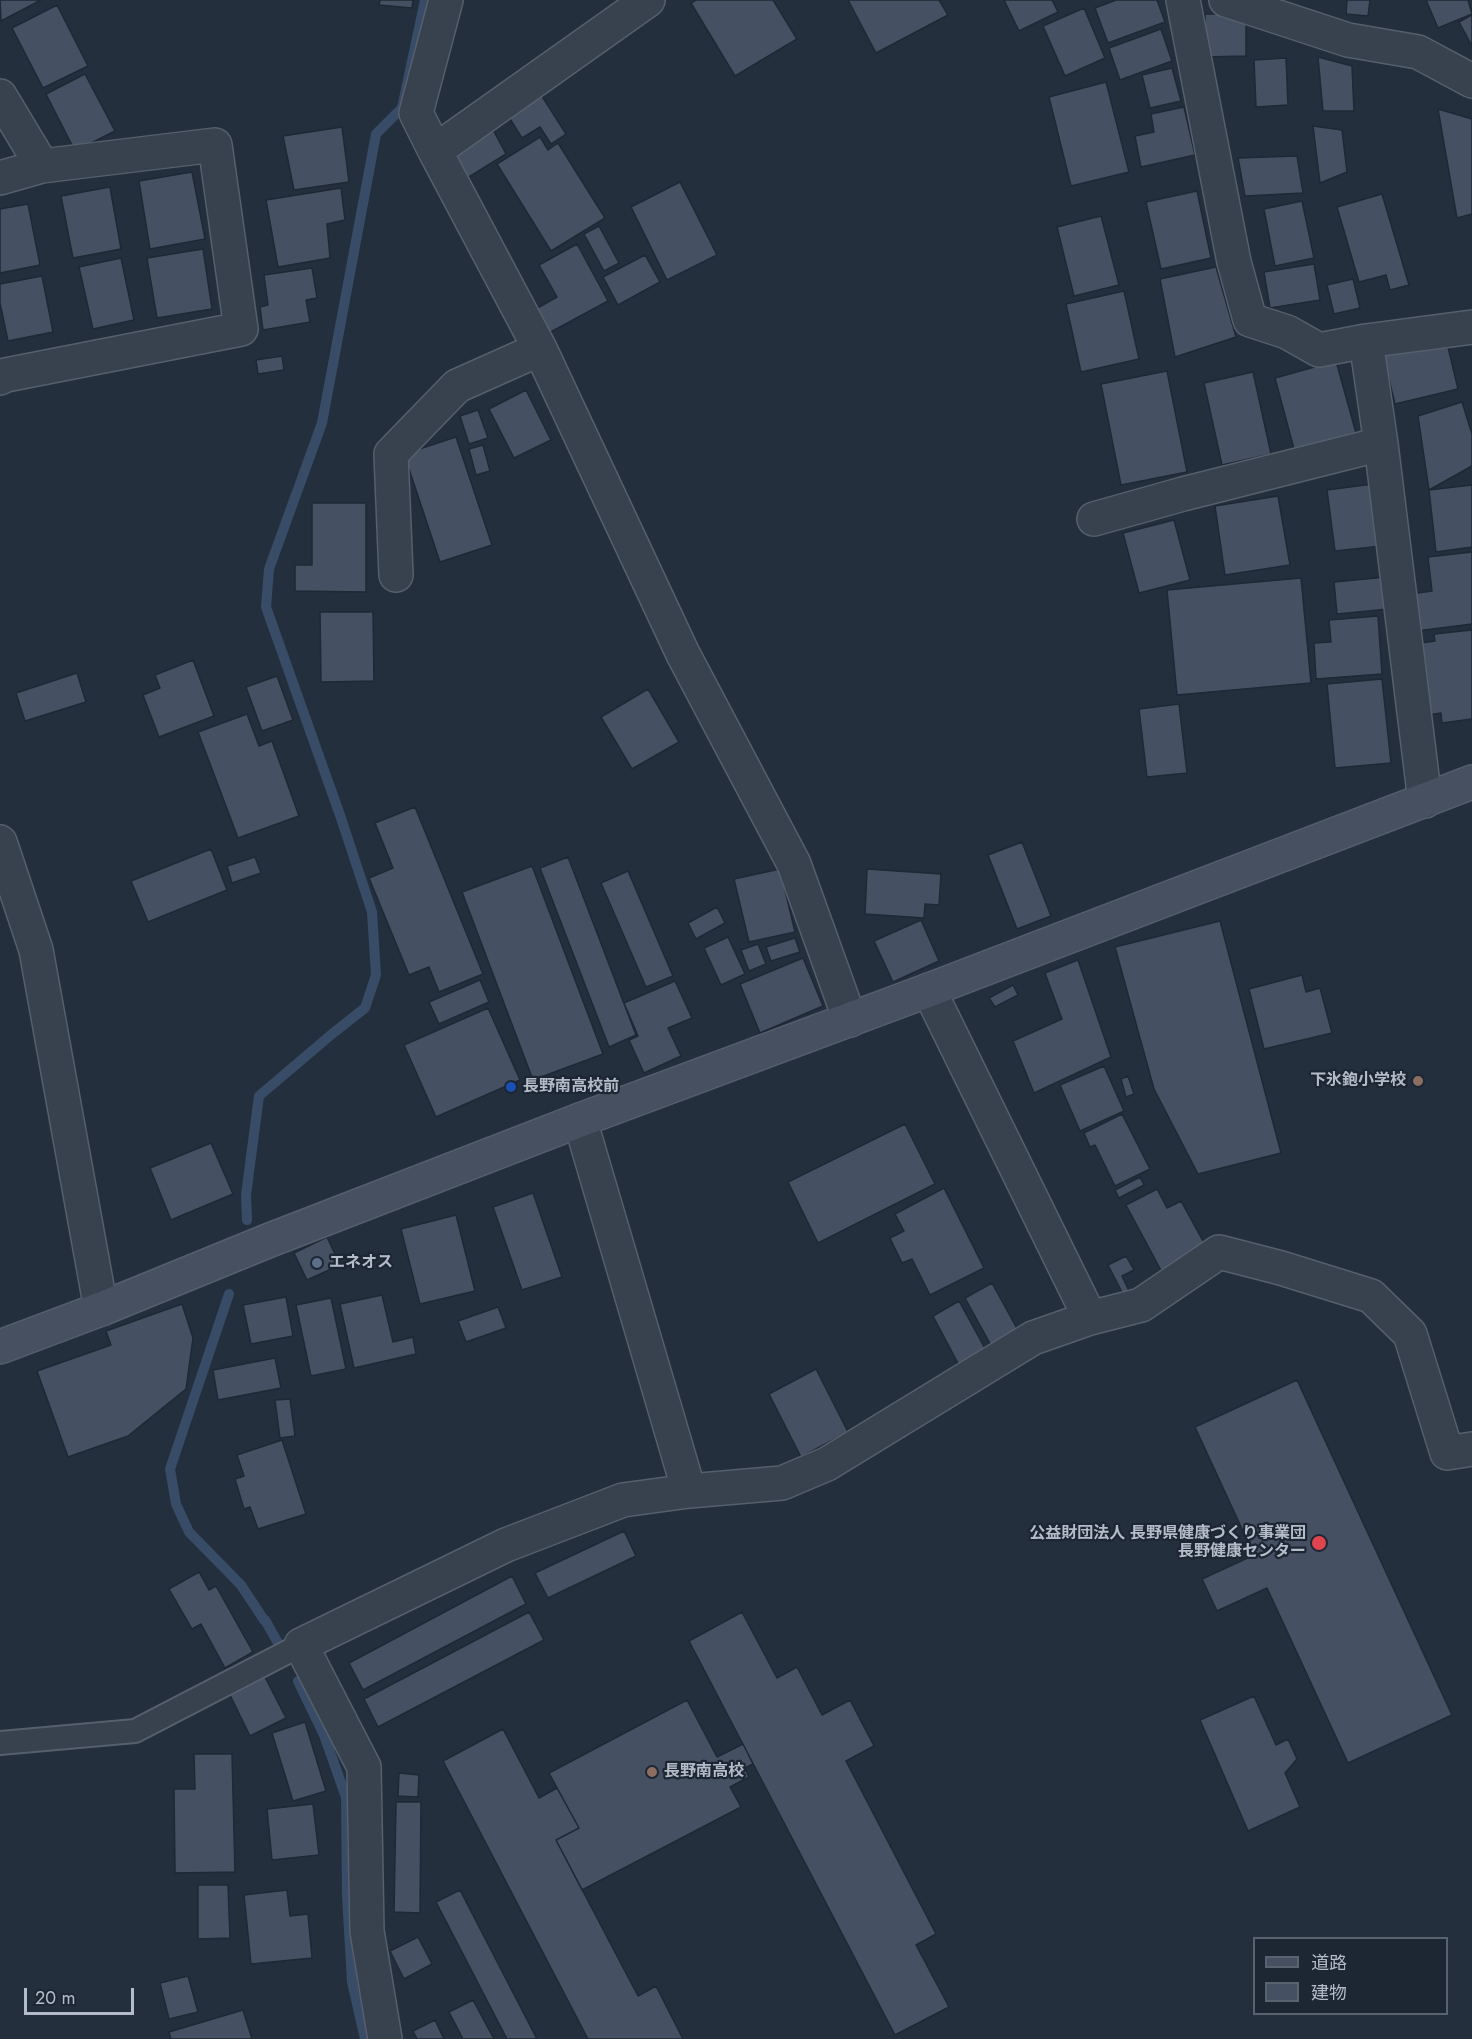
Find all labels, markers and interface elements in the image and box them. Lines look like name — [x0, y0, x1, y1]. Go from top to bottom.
place label: 下氷鉋小学校 — [1310, 1071, 1406, 1091]
marker: 下氷鉋小学校 — [1411, 1074, 1425, 1088]
place label: 長野南高校前 — [523, 1077, 619, 1097]
marker: 長野南高校前 — [504, 1080, 518, 1094]
place label: エネオス — [329, 1253, 393, 1273]
marker: エネオス — [310, 1256, 324, 1270]
place label: 公益財団法人 長野県健康づくり事業団 長野健康センター — [1029, 1524, 1306, 1562]
marker: 公益財団法人 長野県健康づくり事業団 長野健康センター — [1310, 1534, 1328, 1552]
place label: 長野南高校 — [664, 1762, 744, 1782]
marker: 長野南高校 — [645, 1765, 659, 1779]
legend — [1253, 1937, 1448, 2015]
text: 道路 — [1311, 1950, 1347, 1976]
scale bar — [27, 1976, 136, 2014]
text: 建物 — [1311, 1980, 1347, 2006]
text: 20 m — [35, 1985, 75, 2011]

